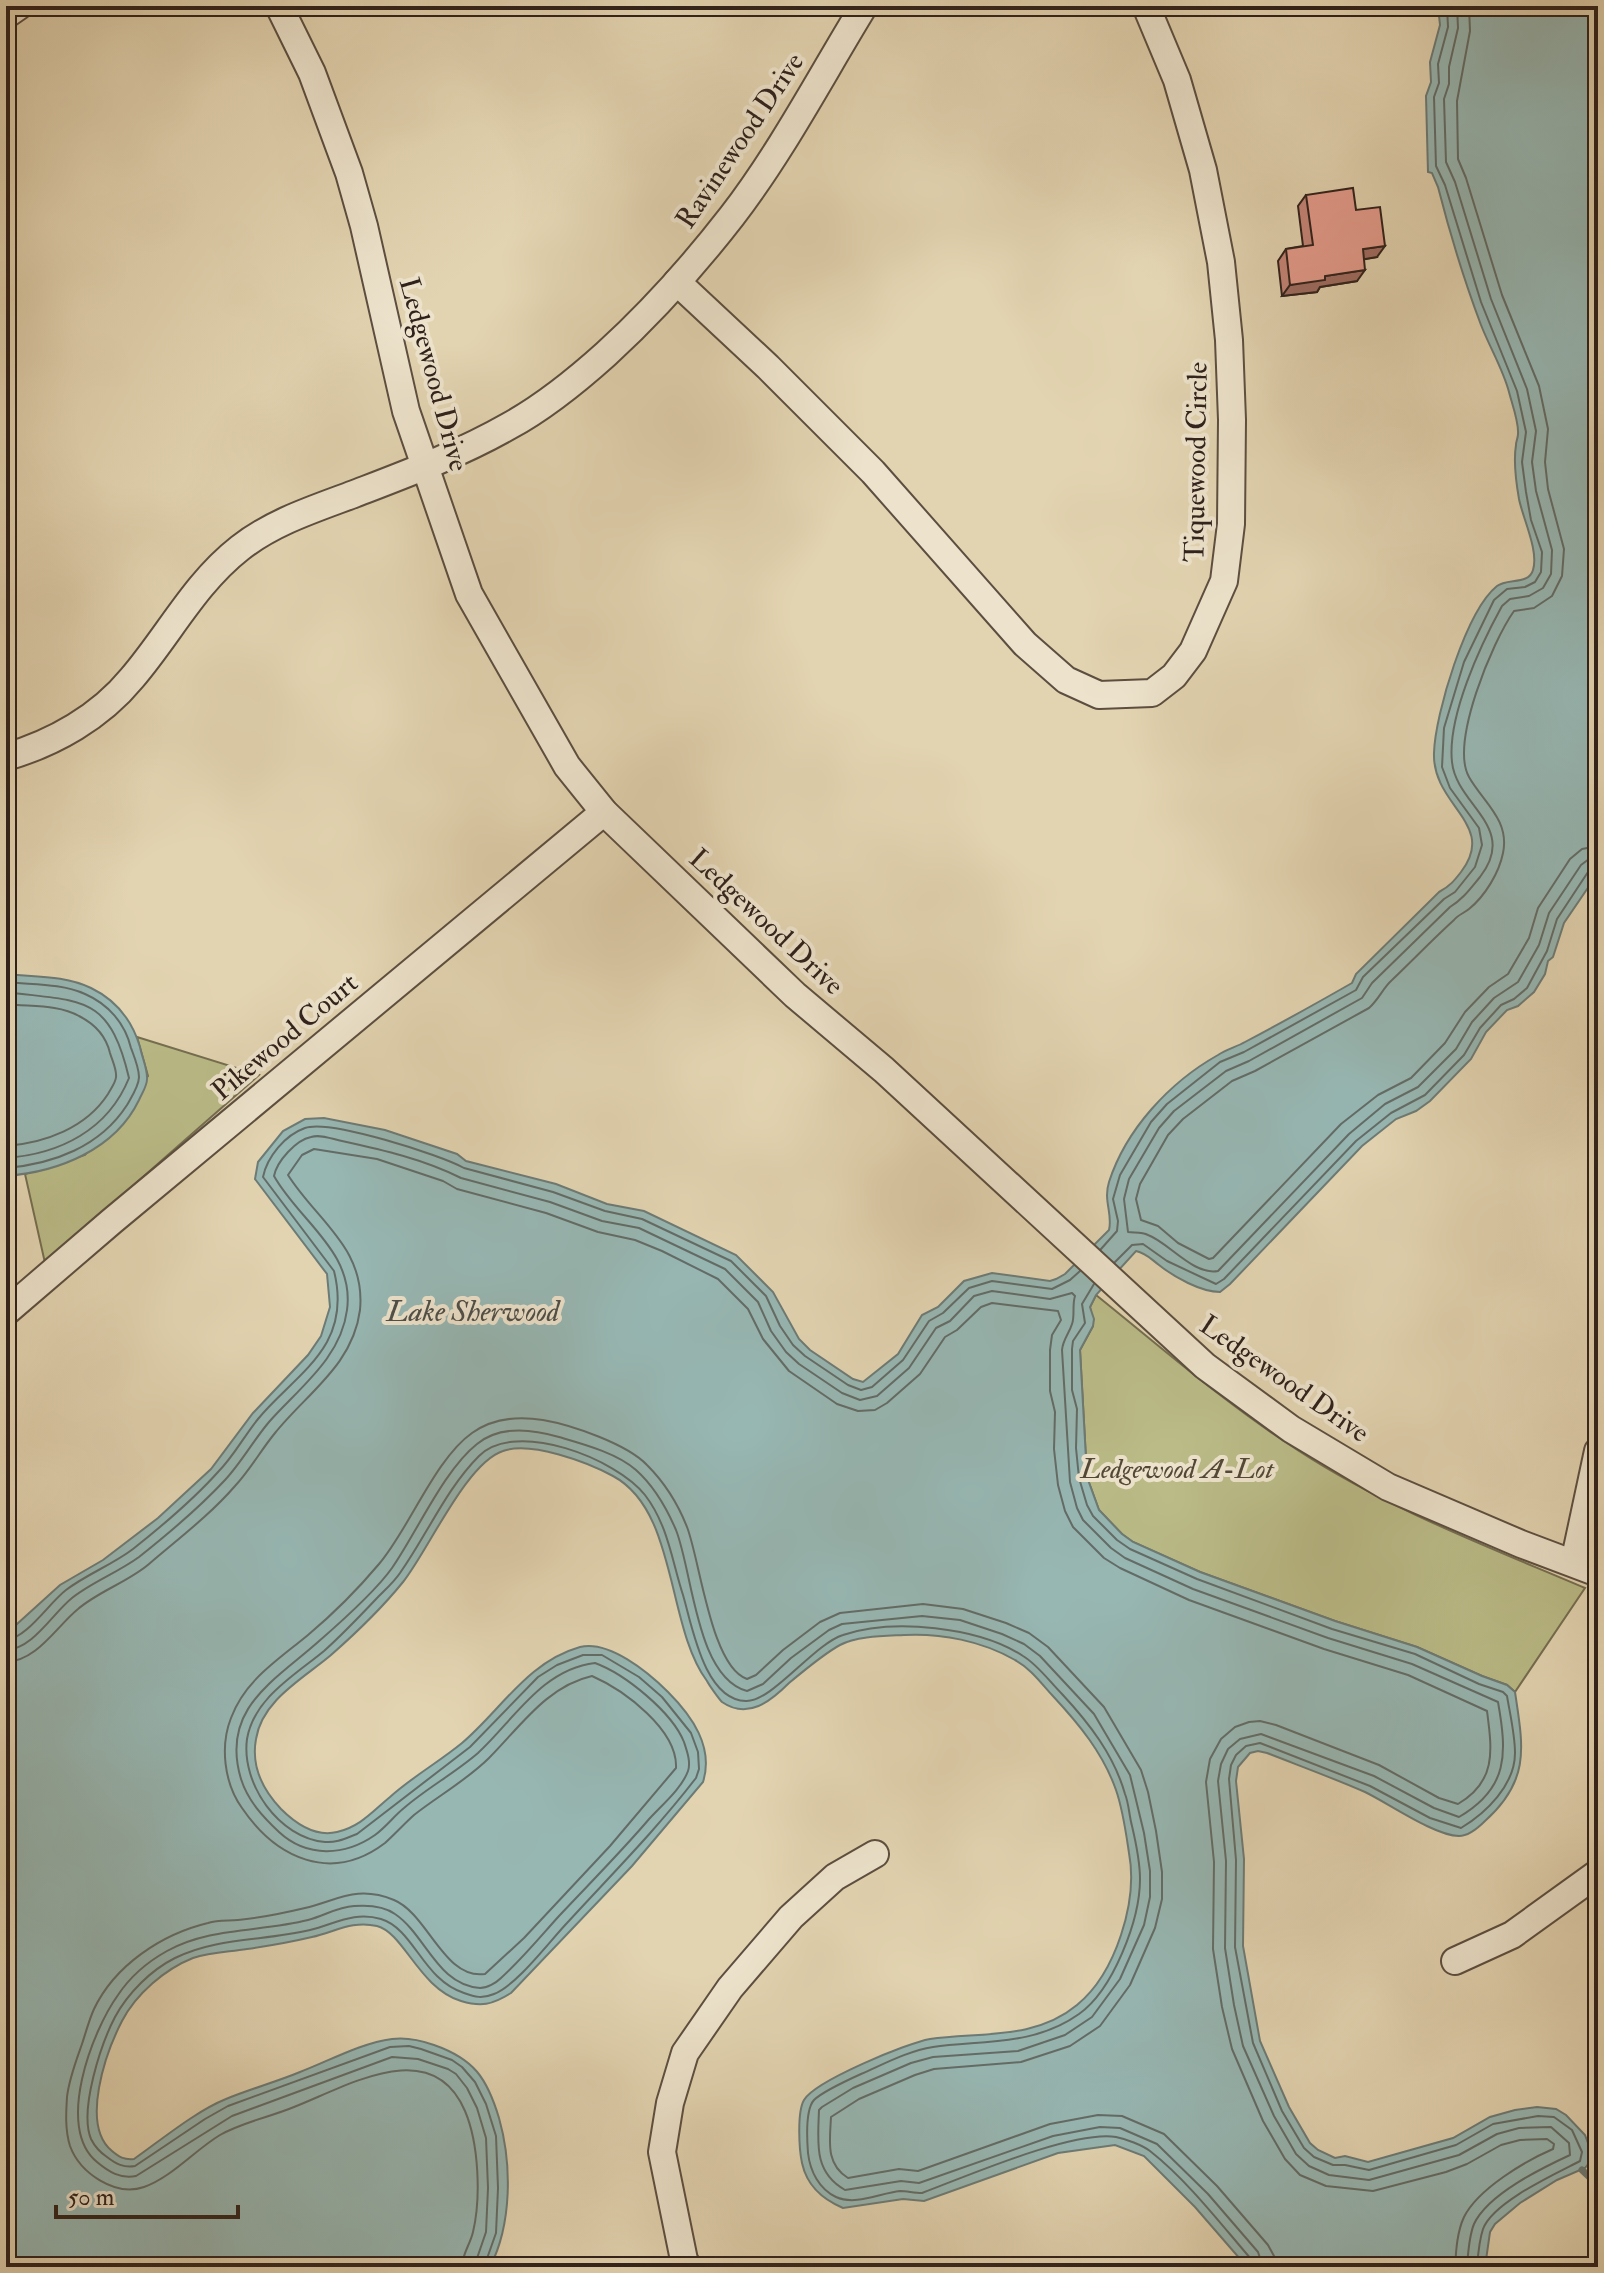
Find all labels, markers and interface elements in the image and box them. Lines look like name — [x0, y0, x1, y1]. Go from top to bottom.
street label: Ravinewood Drive — [669, 46, 812, 235]
street label: Ledgewood Drive — [391, 274, 476, 475]
street label: Tiquewood Circle — [1177, 361, 1216, 563]
street label: Ledgewood Drive — [681, 841, 851, 1003]
street label: Pikewood Court — [205, 966, 365, 1108]
water label: Lake Sherwood — [386, 1293, 562, 1330]
street label: Ledgewood Drive — [1193, 1308, 1376, 1451]
park label: Ledgewood A-Lot — [1080, 1452, 1275, 1487]
scale bar — [56, 2169, 238, 2219]
text: 50 m — [68, 2182, 115, 2213]

